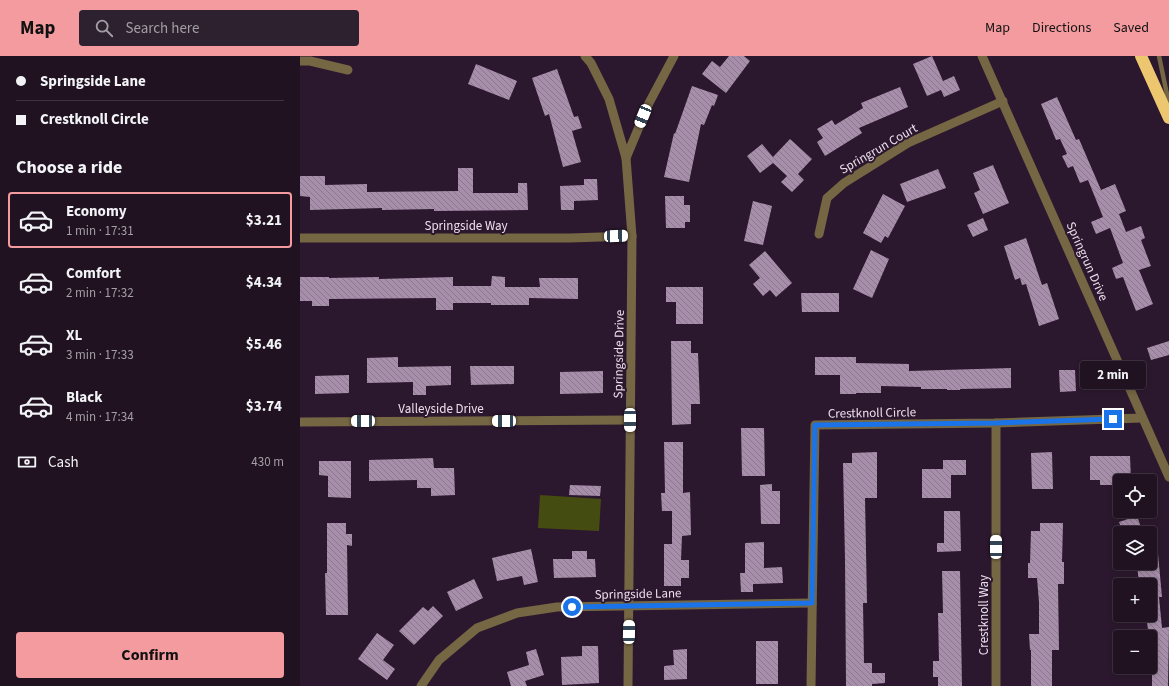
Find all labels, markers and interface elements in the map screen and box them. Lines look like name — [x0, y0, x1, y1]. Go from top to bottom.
search box — [79, 10, 359, 46]
text: Map — [20, 15, 55, 42]
icon: search — [93, 17, 115, 39]
text: Search here — [125, 18, 199, 39]
text: Map — [985, 18, 1010, 38]
text: Directions — [1032, 18, 1091, 38]
text: Saved — [1113, 18, 1149, 38]
text: Springside Lane — [40, 71, 146, 92]
car — [633, 103, 653, 129]
text: Crestknoll Circle — [40, 109, 149, 130]
street label: Springrun Court — [836, 119, 921, 178]
text: Choose a ride — [16, 155, 122, 180]
text: Economy — [66, 201, 127, 222]
icon: car — [18, 202, 54, 238]
text: $3.21 — [246, 210, 282, 231]
street label: Springside Way — [424, 217, 508, 235]
street label: Springrun Drive — [1062, 219, 1113, 304]
text: 1 min · 17:31 — [66, 222, 134, 240]
car — [604, 230, 628, 242]
text: Comfort — [66, 263, 121, 284]
icon: car — [18, 264, 54, 300]
text: $4.34 — [246, 272, 282, 293]
text: 2 min · 17:32 — [66, 284, 134, 302]
street label: Springside Drive — [609, 310, 629, 398]
text: XL — [66, 325, 82, 346]
icon: car — [18, 326, 54, 362]
text: $5.46 — [246, 334, 282, 355]
text: 3 min · 17:33 — [66, 346, 134, 364]
callout: 2 min — [1080, 361, 1146, 389]
text: 2 min — [1097, 366, 1129, 384]
text: Black — [66, 387, 103, 408]
icon: car — [18, 388, 54, 424]
text: $3.74 — [246, 396, 282, 417]
street label: Valleyside Drive — [398, 400, 484, 418]
street label: Crestknoll Circle — [828, 403, 916, 423]
text: 4 min · 17:34 — [66, 408, 134, 426]
car — [624, 408, 636, 432]
route end — [1104, 410, 1122, 428]
car — [351, 415, 375, 427]
car — [492, 415, 516, 427]
icon: cash — [16, 451, 38, 473]
text: Cash — [48, 452, 79, 473]
text: 430 m — [251, 453, 284, 471]
map controls — [1113, 474, 1157, 674]
button: locate — [1113, 474, 1157, 518]
button: layers — [1113, 526, 1157, 570]
car — [990, 535, 1002, 559]
street label: Crestknoll Way — [975, 575, 993, 655]
button: + — [1113, 578, 1157, 622]
street label: Springside Lane — [594, 584, 682, 604]
route start — [563, 598, 581, 616]
car — [623, 620, 635, 644]
button: − — [1113, 630, 1157, 674]
button: Confirm — [16, 632, 284, 678]

